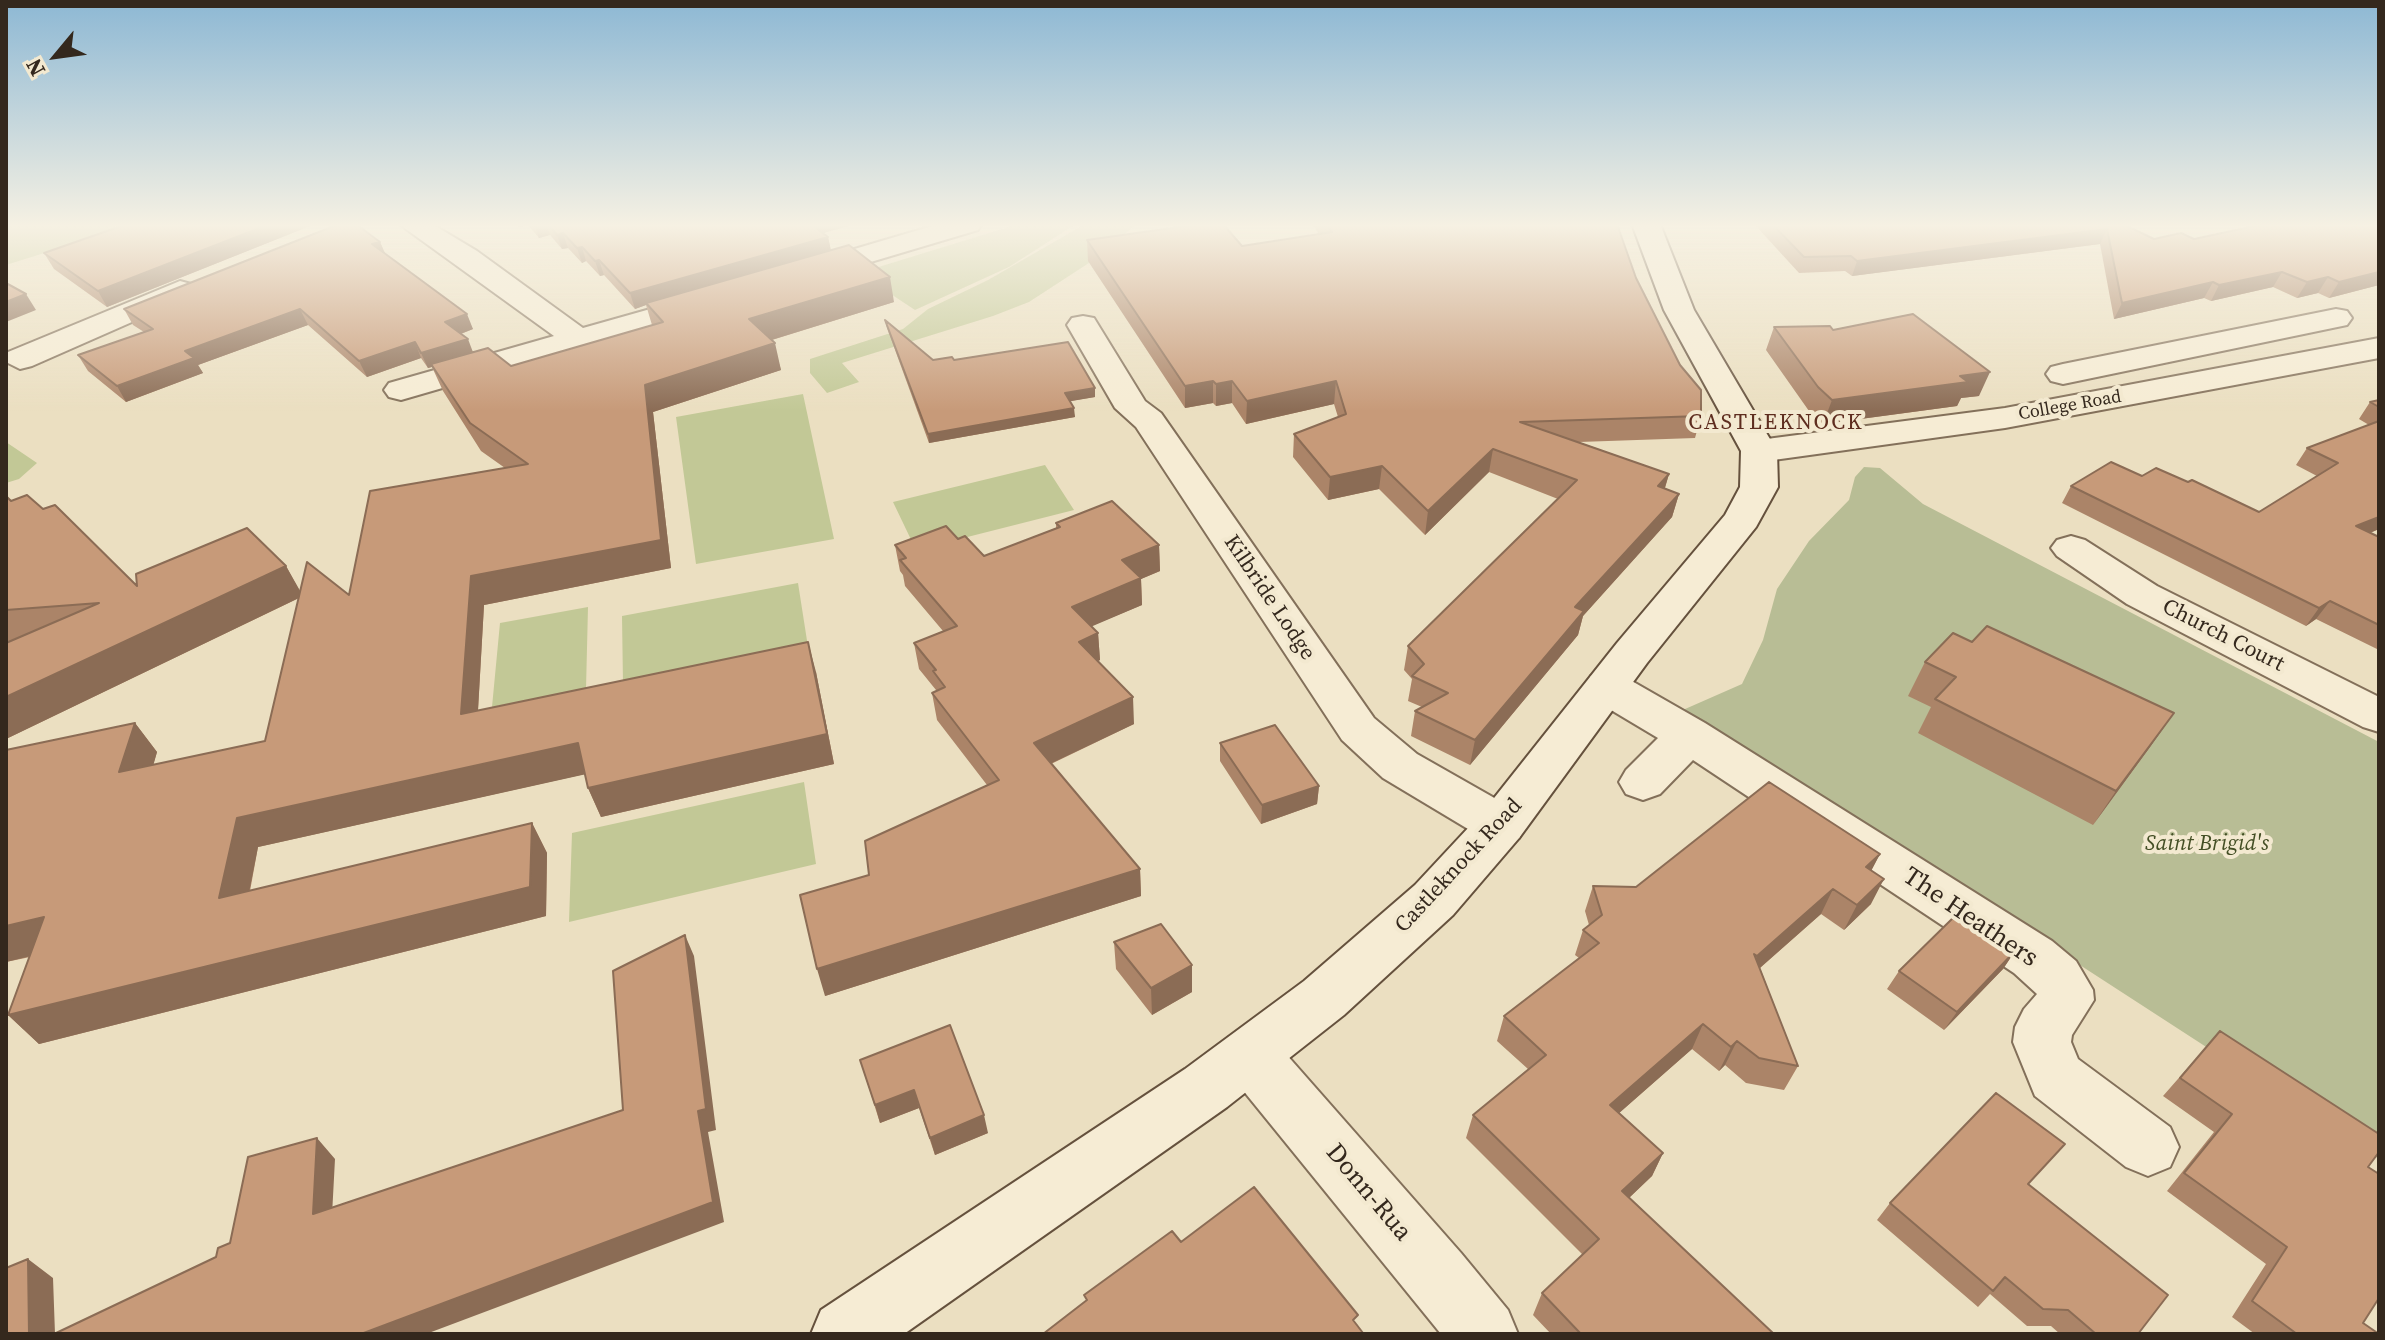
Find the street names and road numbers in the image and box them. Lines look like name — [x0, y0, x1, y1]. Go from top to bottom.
street label: College Road — [2017, 386, 2123, 426]
street label: Kilbride Lodge — [1218, 531, 1320, 665]
street label: Church Court — [2158, 594, 2288, 678]
street label: Castleknock Road — [1390, 793, 1528, 939]
street label: The Heathers — [1897, 861, 2043, 975]
street label: Donn-Rua — [1318, 1138, 1418, 1248]

